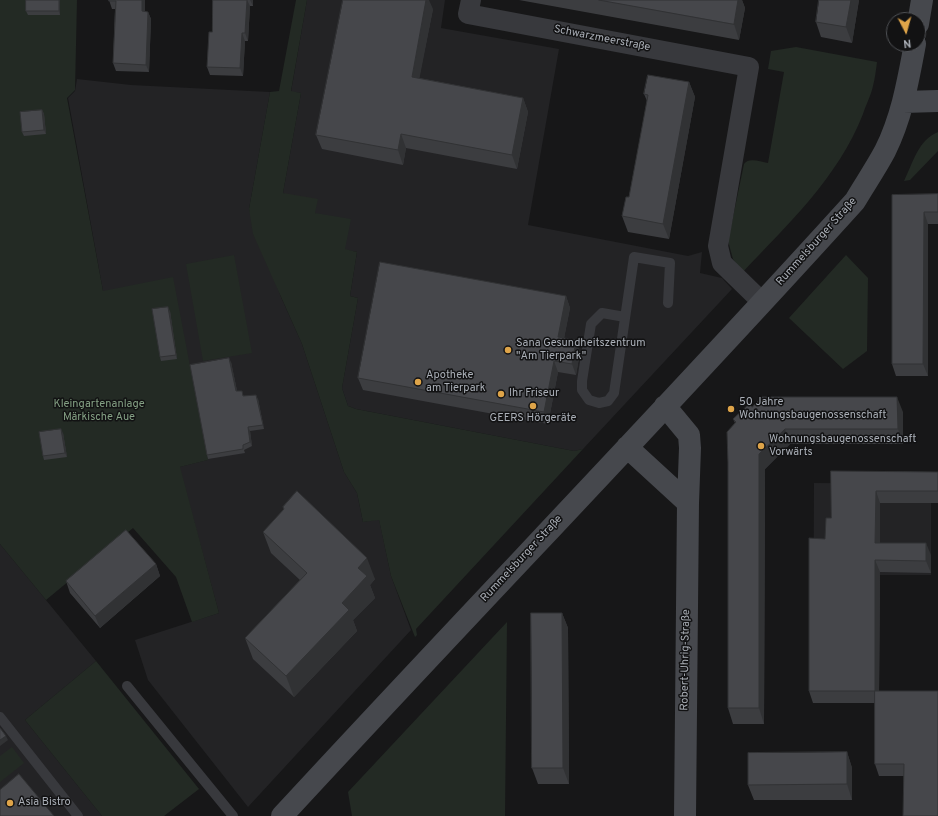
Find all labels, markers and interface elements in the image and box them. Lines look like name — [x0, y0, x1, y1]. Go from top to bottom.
north arrow — [886, 12, 926, 52]
street label: Schwarzmeerstraße — [553, 23, 651, 55]
text: N — [902, 36, 912, 50]
street label: Rummelsburger Straße — [774, 195, 860, 289]
place label: Sana Gesundheitszentrum "Am Tierpark" — [516, 337, 646, 363]
marker: Sana Gesundheitszentrum "Am Tierpark" — [503, 345, 513, 355]
place label: Apotheke am Tierpark — [426, 369, 486, 395]
marker: Apotheke am Tierpark — [413, 377, 423, 387]
place label: Ihr Friseur — [509, 387, 559, 401]
marker: Ihr Friseur — [496, 389, 506, 399]
place label: 50 Jahre Wohnungsbaugenossenschaft — [739, 396, 886, 422]
park label: Kleingartenanlage Märkische Aue — [53, 398, 145, 424]
marker: GEERS Hörgeräte — [528, 401, 538, 411]
marker: 50 Jahre Wohnungsbaugenossenschaft — [726, 404, 736, 414]
place label: GEERS Hörgeräte — [490, 412, 576, 426]
place label: Wohnungsbaugenossenschaft Vorwärts — [769, 433, 916, 459]
marker: Wohnungsbaugenossenschaft Vorwärts — [756, 441, 766, 451]
street label: Rummelsburger Straße — [478, 513, 566, 605]
street label: Robert-Uhrig-Straße — [679, 609, 693, 711]
place label: Asia Bistro — [18, 796, 71, 810]
marker: Asia Bistro — [5, 798, 15, 808]

